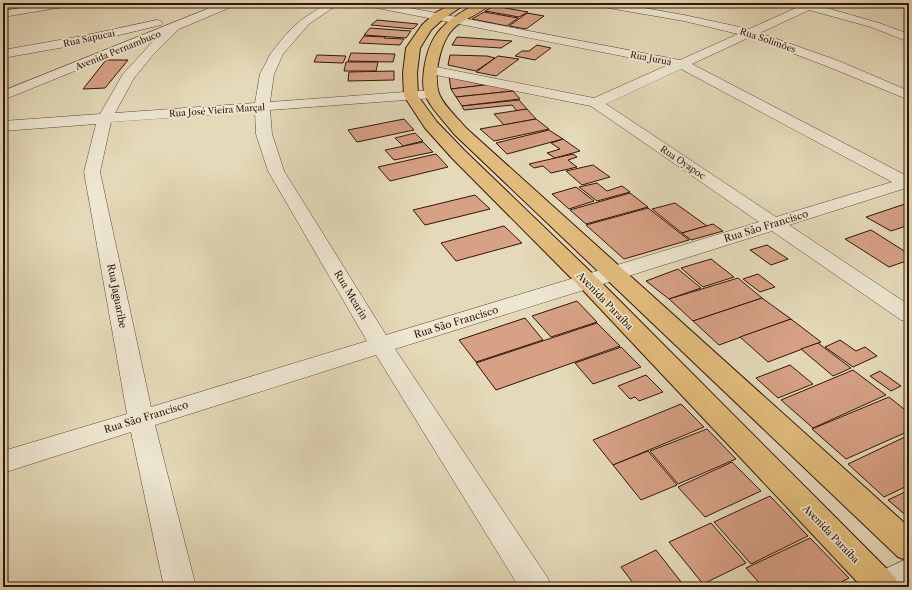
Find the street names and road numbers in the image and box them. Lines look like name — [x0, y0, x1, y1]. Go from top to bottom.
street label: Rua Solimões — [739, 25, 797, 55]
street label: Rua Sapucaí — [62, 27, 116, 49]
street label: Avenida Pernambuco — [73, 28, 163, 73]
street label: Rua Juruá — [629, 49, 673, 67]
street label: Rua José Vieira Marçal — [169, 101, 266, 119]
street label: Rua Oyapoc — [658, 143, 708, 181]
street label: Rua São Francisco — [722, 207, 810, 245]
street label: Rua Jaguaribe — [104, 263, 130, 330]
street label: Rua Mearin — [331, 268, 371, 323]
street label: Avenida Paraíba — [573, 268, 637, 333]
street label: Rua São Francisco — [412, 303, 500, 341]
street label: Rua São Francisco — [102, 398, 190, 436]
street label: Avenida Paraíba — [799, 501, 863, 566]

